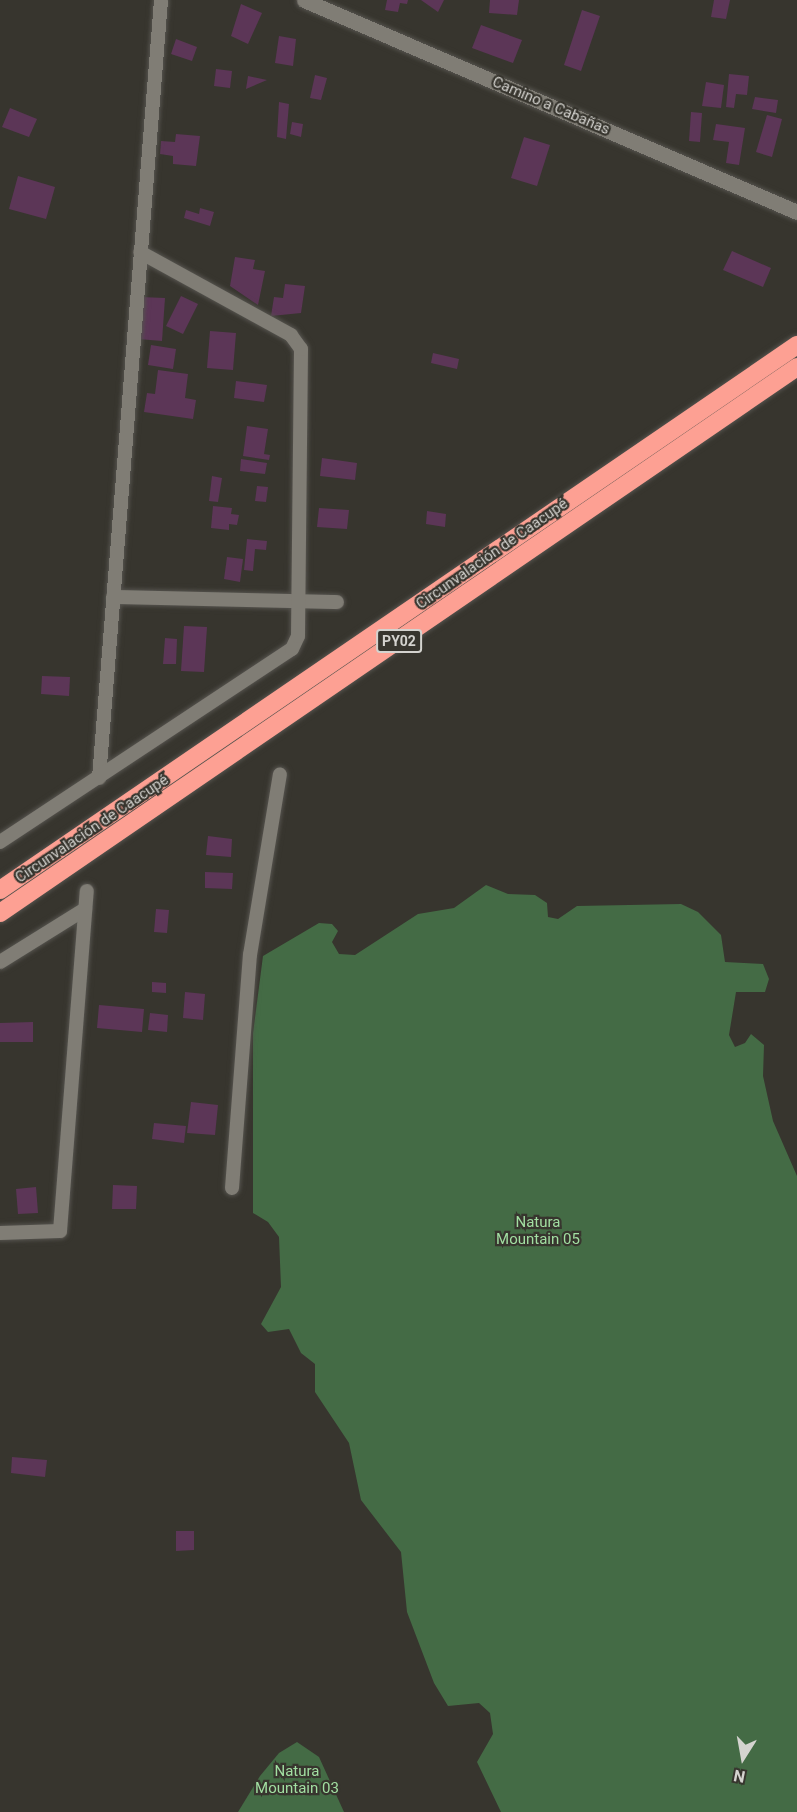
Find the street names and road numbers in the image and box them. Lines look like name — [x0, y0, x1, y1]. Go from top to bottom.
street label: Camino a Cabañas — [490, 73, 612, 139]
street label: Circunvalación de Caacupé — [413, 495, 571, 613]
road number: PY02 — [375, 630, 423, 652]
street label: Circunvalación de Caacupé — [12, 771, 172, 887]

